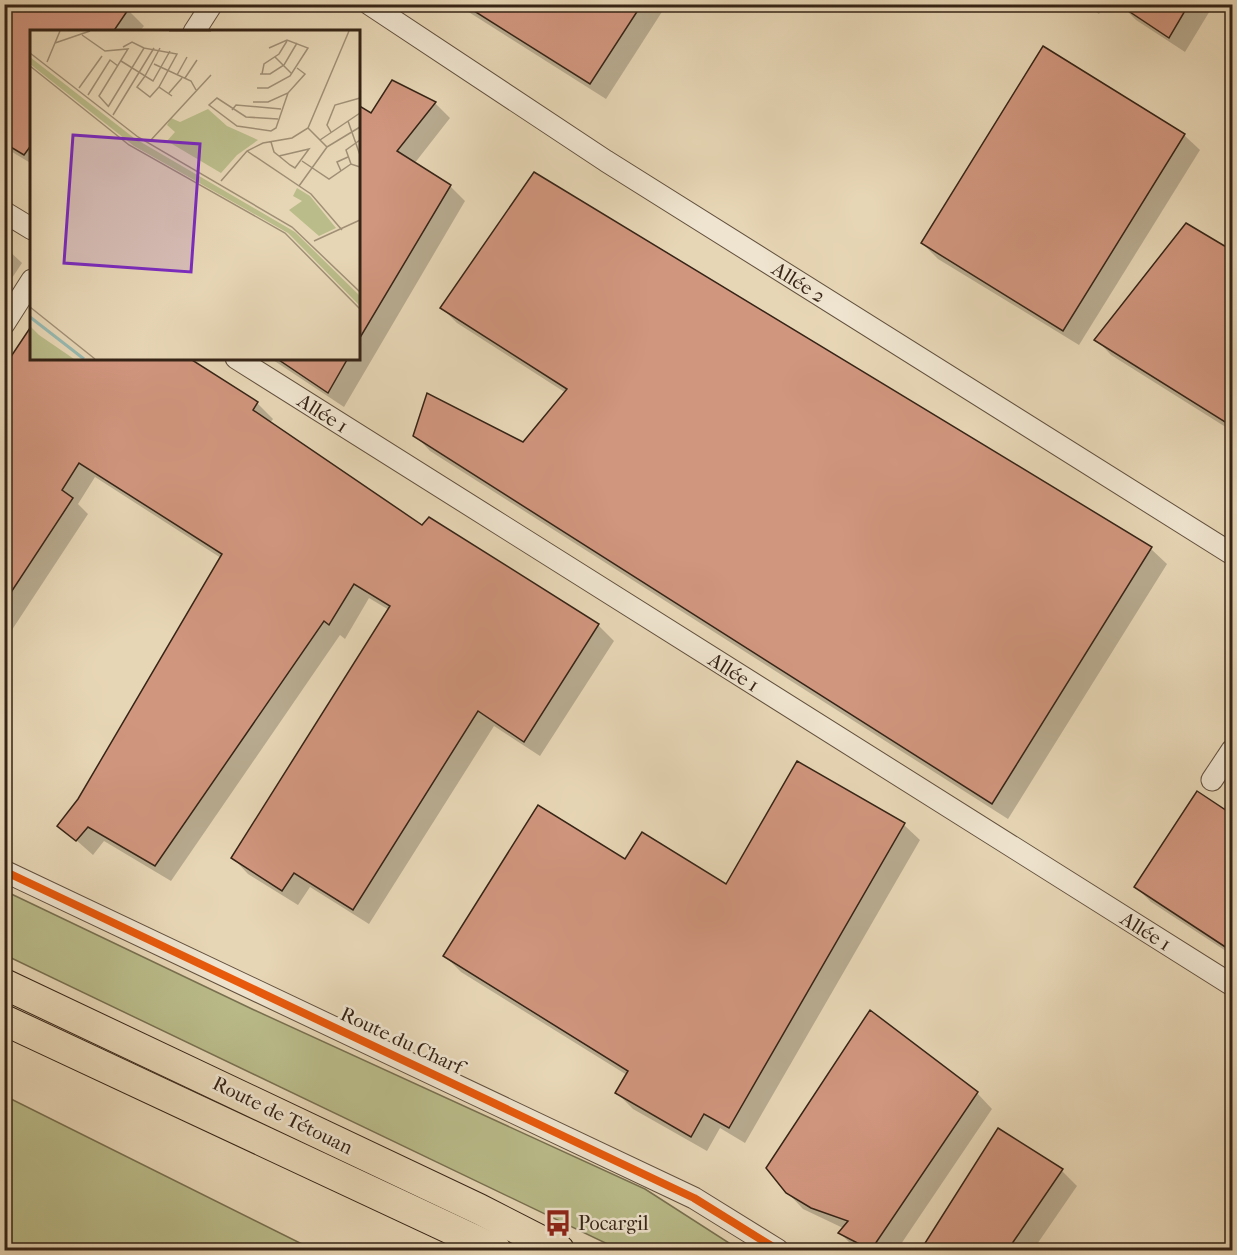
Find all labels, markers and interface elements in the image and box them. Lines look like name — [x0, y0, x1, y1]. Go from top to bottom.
inset map — [30, 30, 360, 360]
street label: Allée 2 — [767, 257, 830, 308]
street label: Allée 1 — [292, 389, 352, 438]
street label: Allée 1 — [703, 648, 763, 697]
street label: Allée 1 — [1115, 907, 1175, 956]
street label: Route du Charf — [337, 1002, 471, 1081]
street label: Route de Tétouan — [209, 1072, 357, 1159]
bus stop icon: Pocargil — [543, 1208, 573, 1238]
place label: Pocargil — [578, 1212, 649, 1235]

